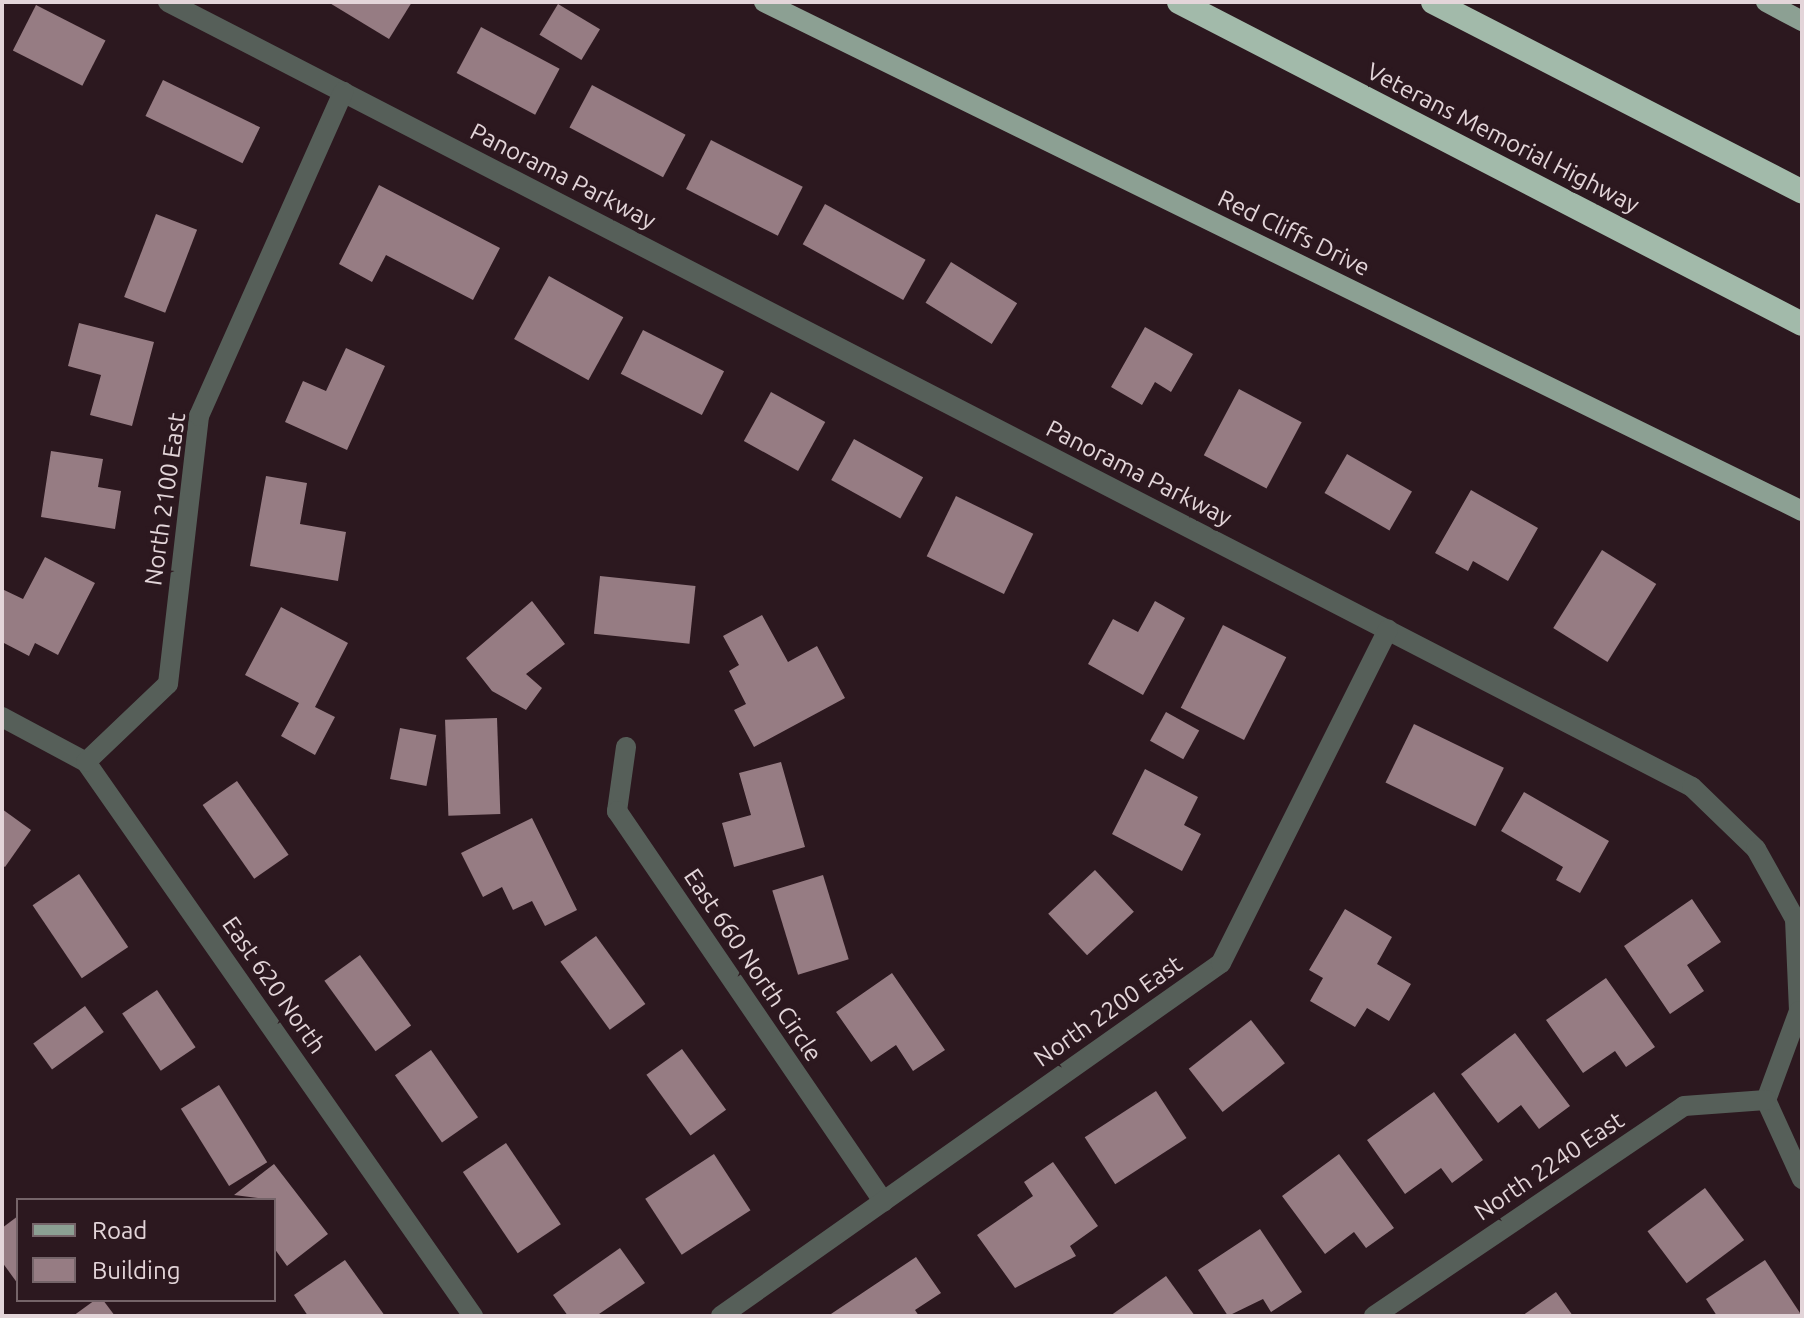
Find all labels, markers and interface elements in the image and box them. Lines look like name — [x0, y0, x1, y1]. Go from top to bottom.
street label: Veterans Memorial Highway — [1362, 57, 1644, 219]
street label: Panorama Parkway — [465, 117, 661, 235]
street label: Red Cliffs Drive — [1213, 184, 1375, 282]
street label: North 2100 East — [139, 411, 191, 587]
street label: Panorama Parkway — [1041, 414, 1237, 532]
street label: East 660 North Circle — [678, 863, 828, 1067]
street label: East 620 North — [216, 911, 332, 1059]
street label: North 2200 East — [1028, 949, 1188, 1073]
street label: North 2240 East — [1469, 1105, 1629, 1227]
legend — [16, 1198, 276, 1302]
text: Road — [92, 1217, 147, 1244]
text: Building — [92, 1257, 180, 1284]

